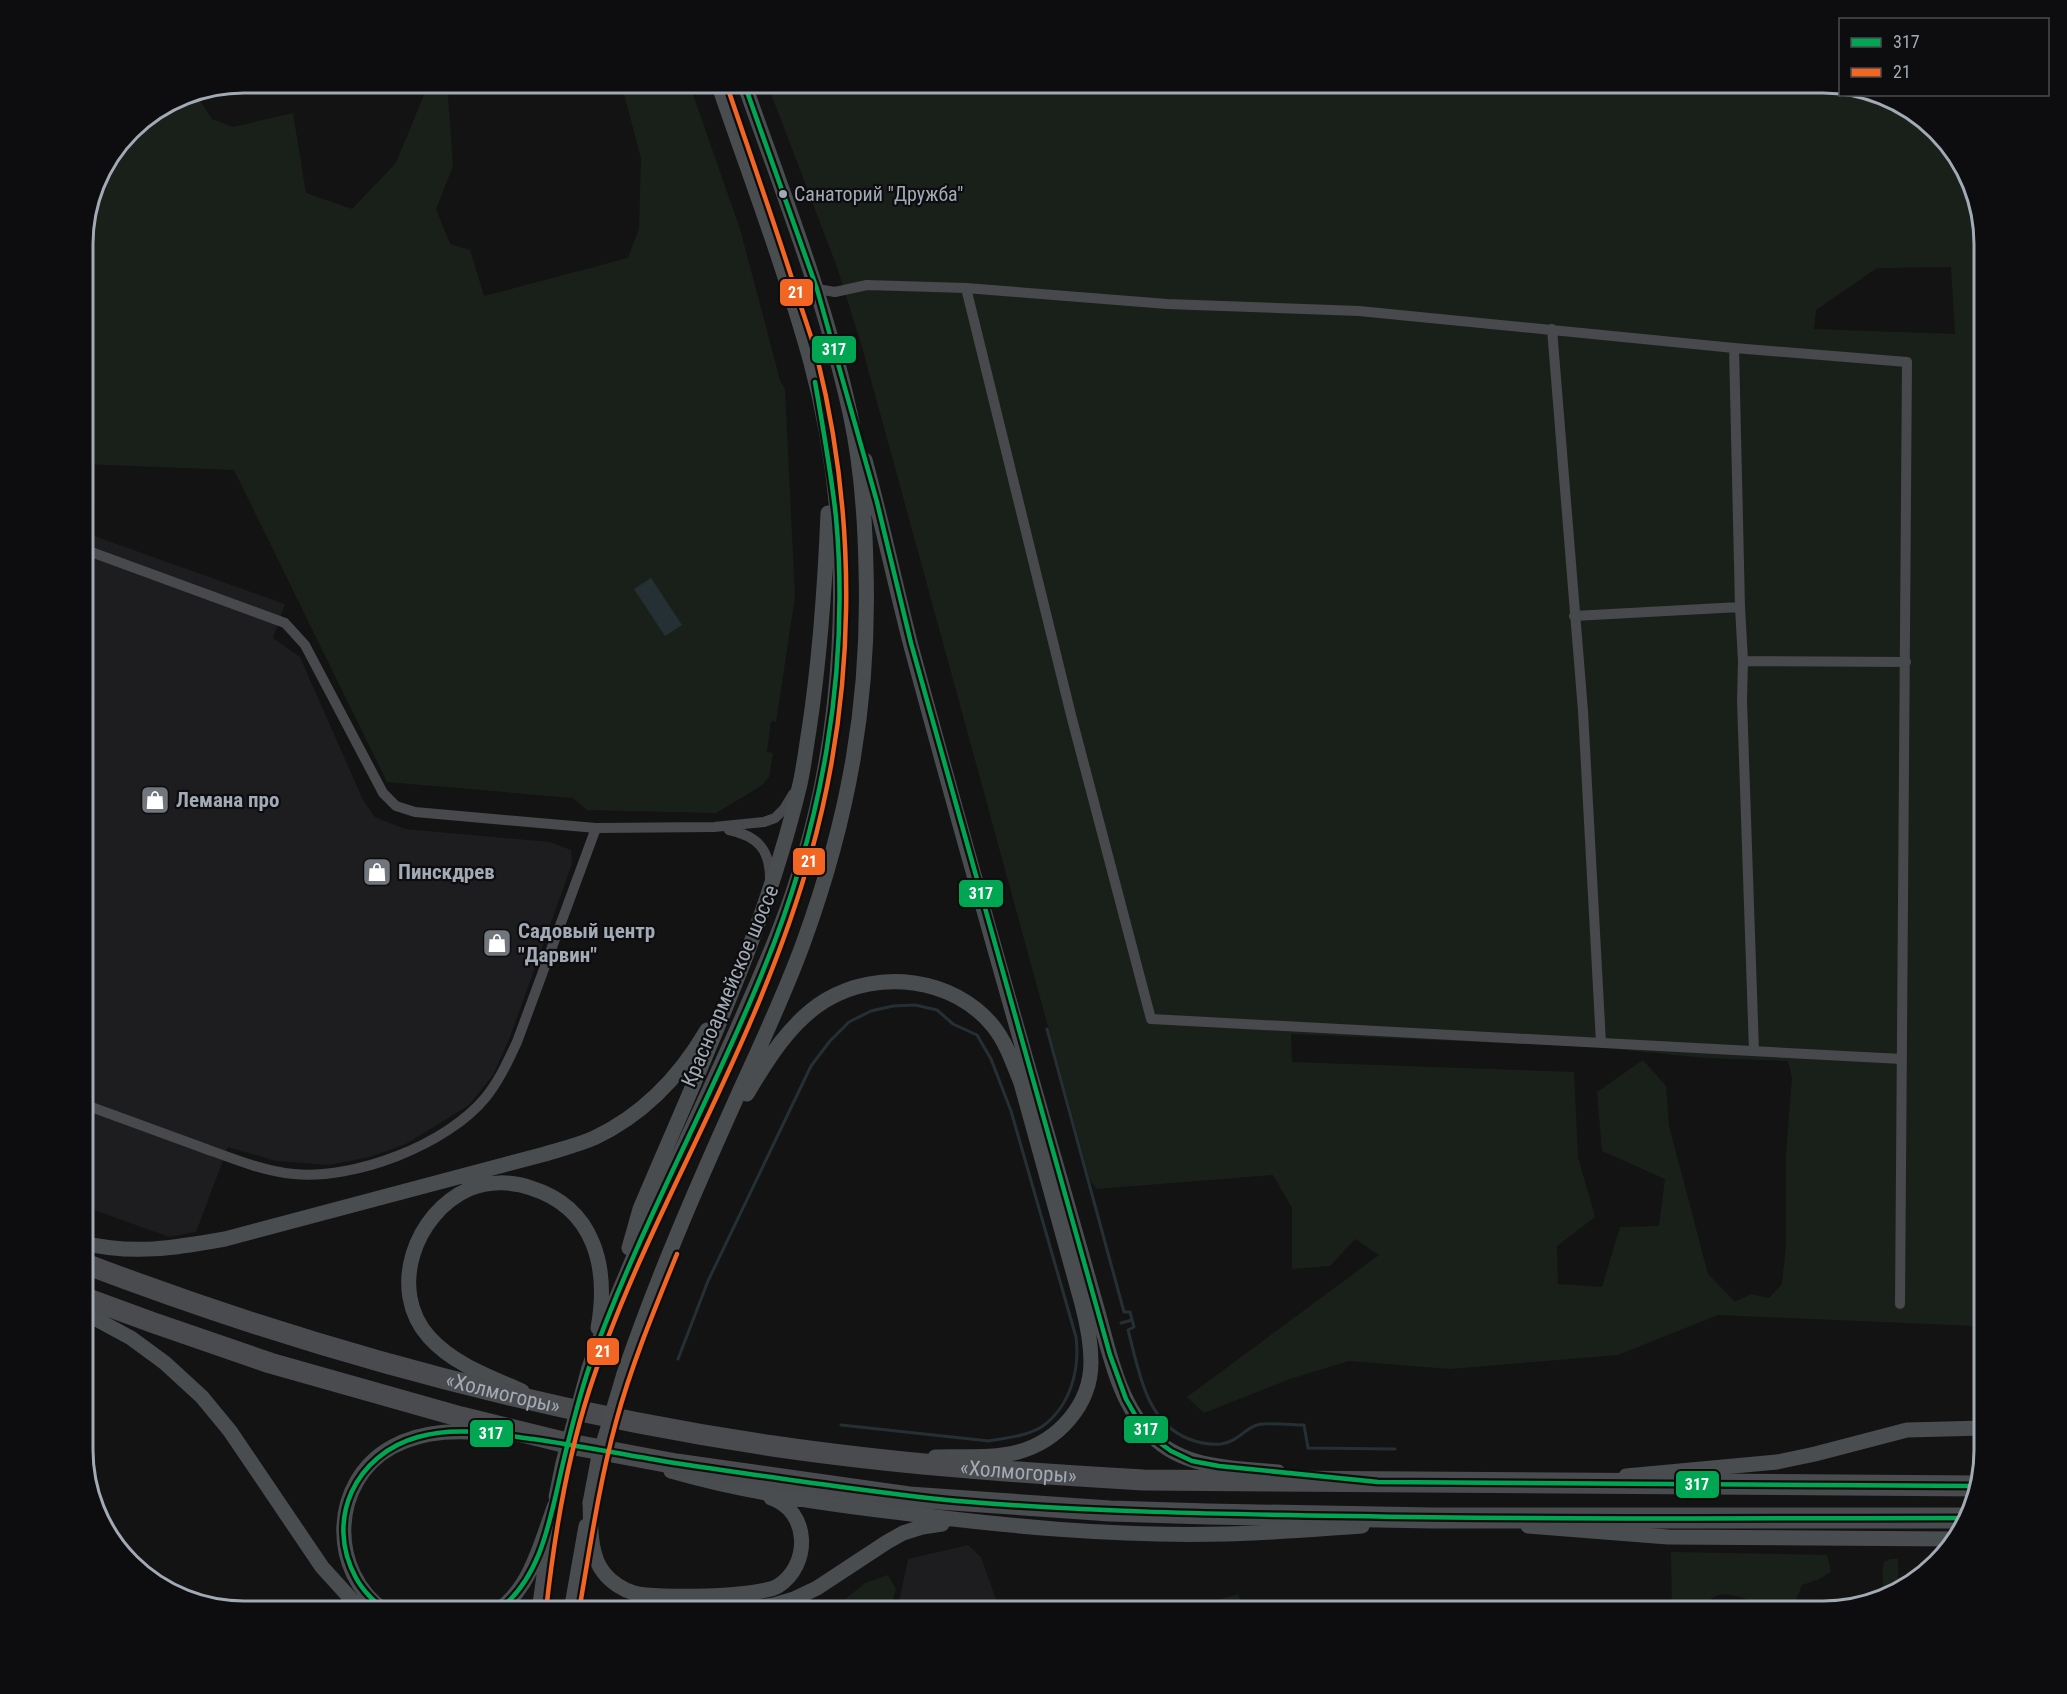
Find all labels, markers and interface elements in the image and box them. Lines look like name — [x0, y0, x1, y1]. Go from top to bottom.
legend — [1839, 18, 2049, 96]
text: 317 — [1893, 31, 1920, 52]
text: 21 — [1893, 61, 1911, 82]
place label: Санаторий "Дружба" — [794, 182, 963, 206]
marker: Санаторий "Дружба" — [777, 188, 789, 200]
line badge: 21 — [779, 278, 814, 307]
text: 21 — [788, 283, 804, 302]
line badge: 317 — [811, 335, 857, 364]
text: 317 — [822, 340, 846, 359]
shop icon: Лемана про — [139, 784, 171, 816]
place label: Лемана про — [176, 788, 279, 812]
line badge: 21 — [792, 847, 826, 876]
text: 21 — [801, 852, 817, 871]
shop icon: Пинскдрев — [361, 856, 393, 888]
place label: Пинскдрев — [398, 860, 495, 884]
line badge: 317 — [958, 879, 1004, 908]
street label: Красноармейское шоссе — [677, 881, 783, 1090]
text: 317 — [969, 884, 993, 903]
place label: Садовый центр "Дарвин" — [518, 919, 655, 967]
shop icon: Садовый центр "Дарвин" — [481, 927, 513, 959]
line badge: 21 — [586, 1337, 620, 1366]
text: 21 — [595, 1342, 611, 1361]
street label: «Холмогоры» — [443, 1368, 563, 1418]
line badge: 317 — [1123, 1415, 1169, 1444]
line badge: 317 — [469, 1419, 514, 1448]
text: 317 — [1134, 1420, 1158, 1439]
text: 317 — [479, 1424, 503, 1443]
street label: «Холмогоры» — [959, 1455, 1078, 1488]
line badge: 317 — [1675, 1470, 1720, 1499]
text: 317 — [1685, 1475, 1709, 1494]

